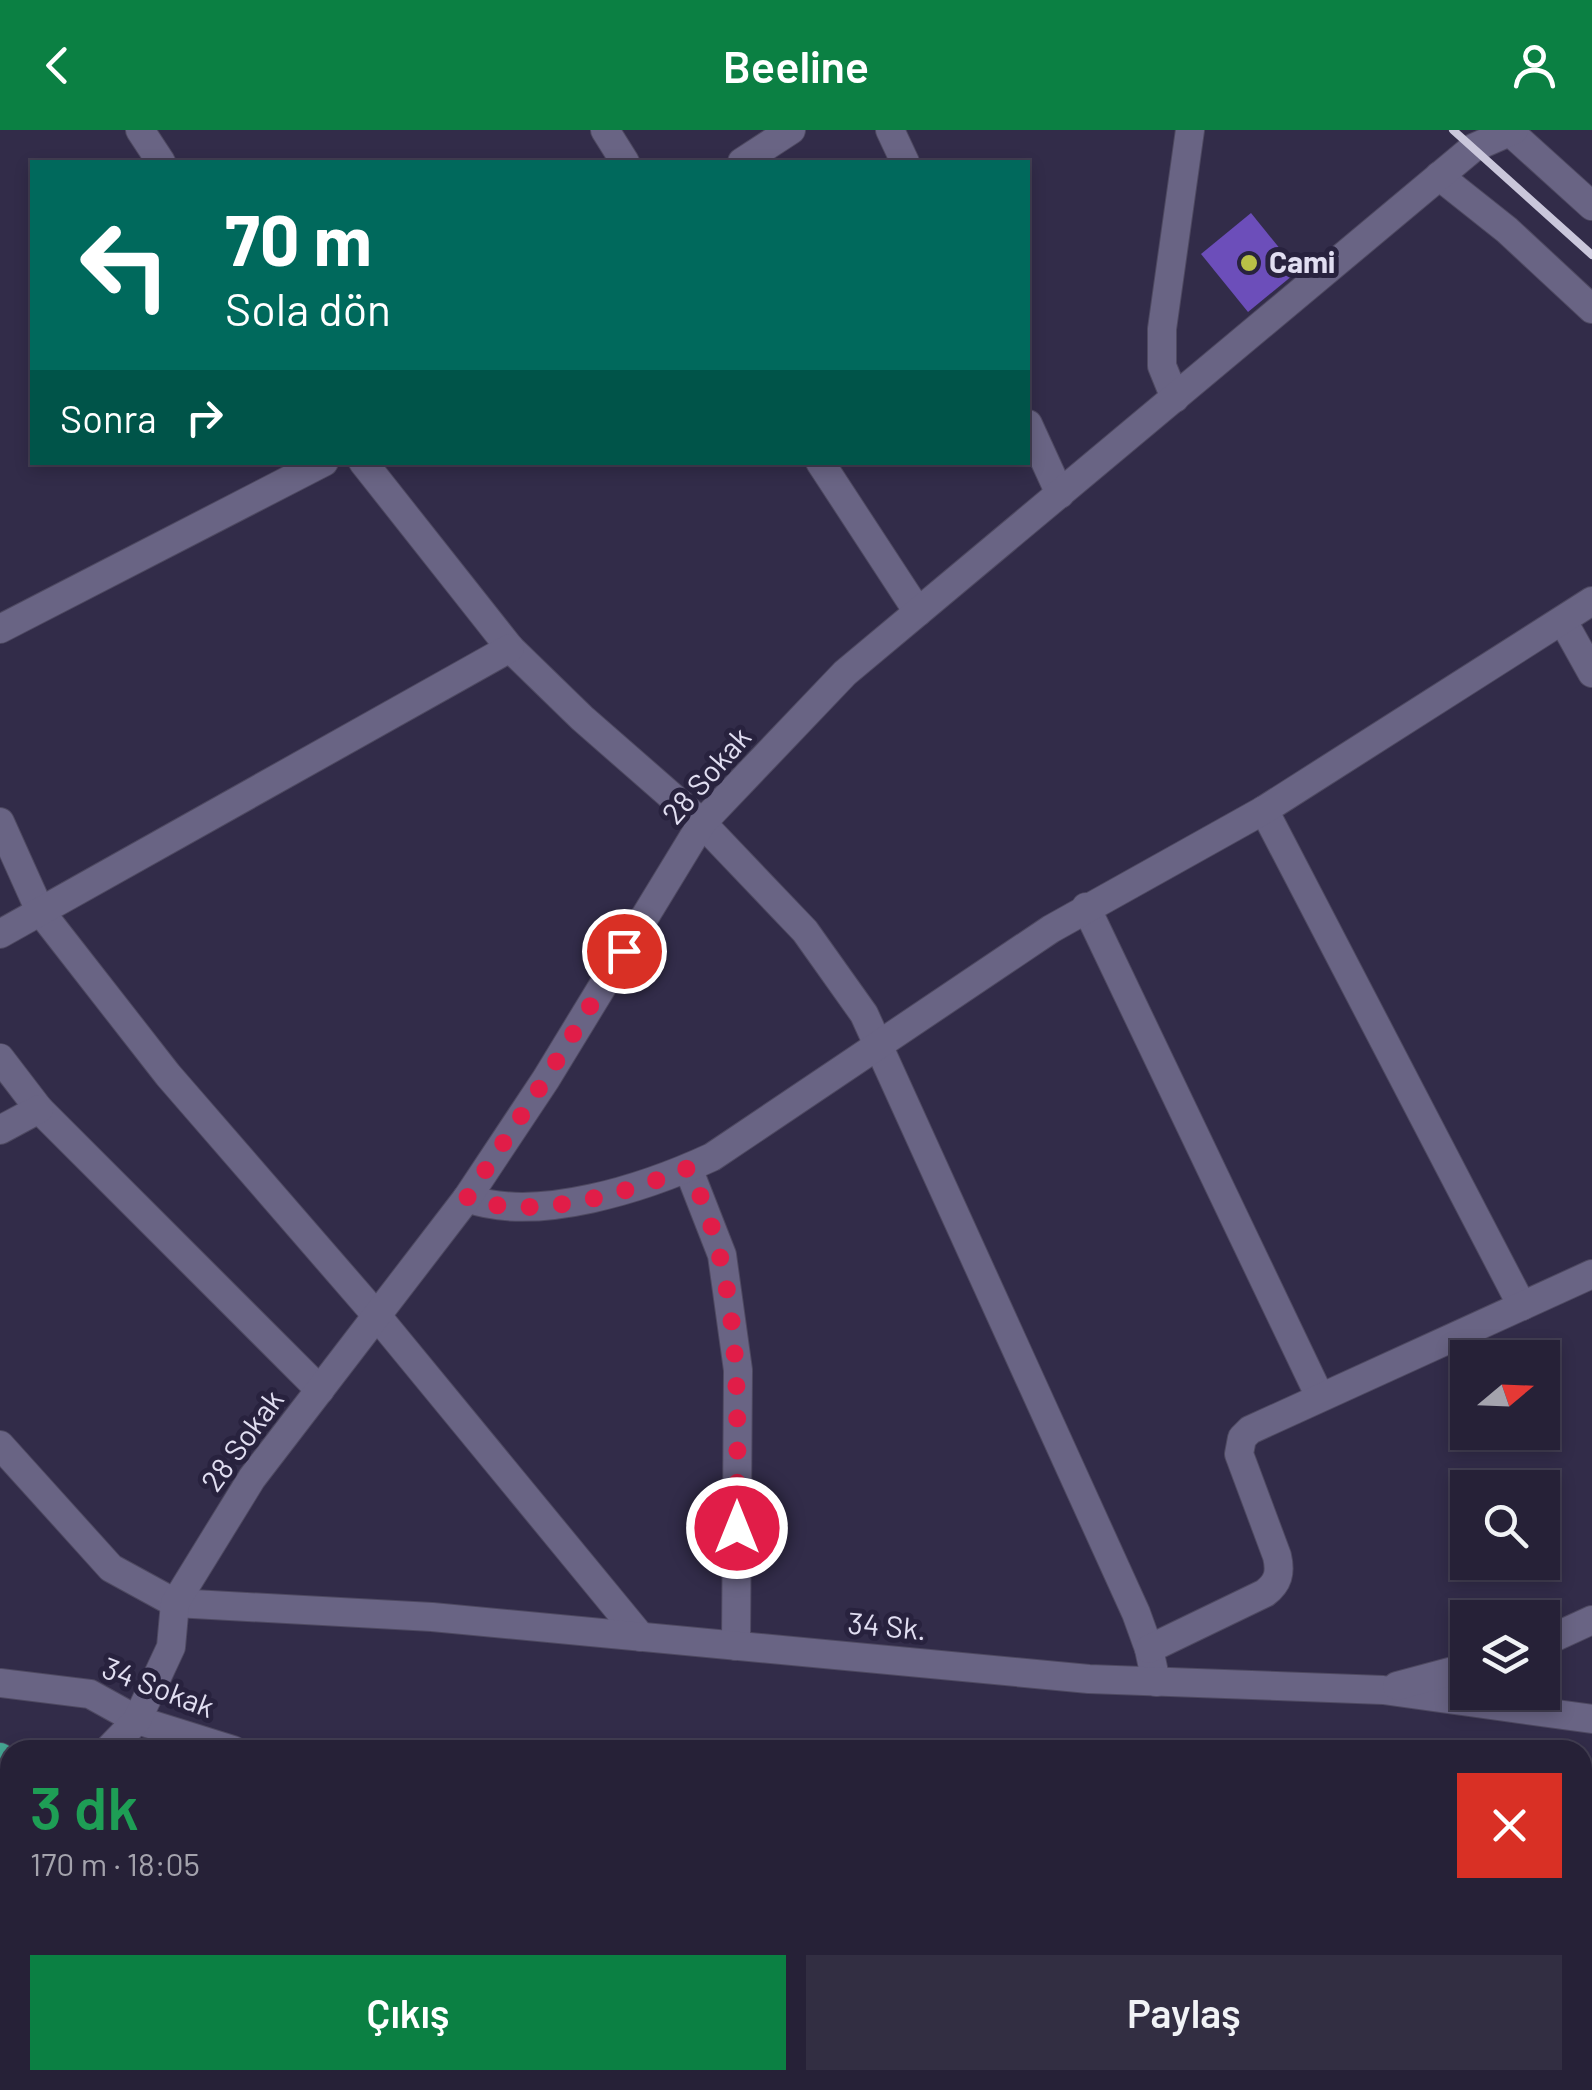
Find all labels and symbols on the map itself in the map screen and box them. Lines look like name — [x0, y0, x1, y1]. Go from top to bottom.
place label: Cami — [1269, 243, 1335, 279]
marker: Cami — [1238, 252, 1260, 274]
street label: 28 Sokak — [654, 719, 757, 831]
pin — [582, 909, 667, 994]
north arrow — [1450, 1340, 1560, 1450]
street label: 28 Sokak — [193, 1382, 290, 1498]
position arrow — [685, 1476, 789, 1580]
street label: 34 Sk. — [846, 1604, 928, 1646]
street label: 34 Sokak — [98, 1648, 220, 1724]

